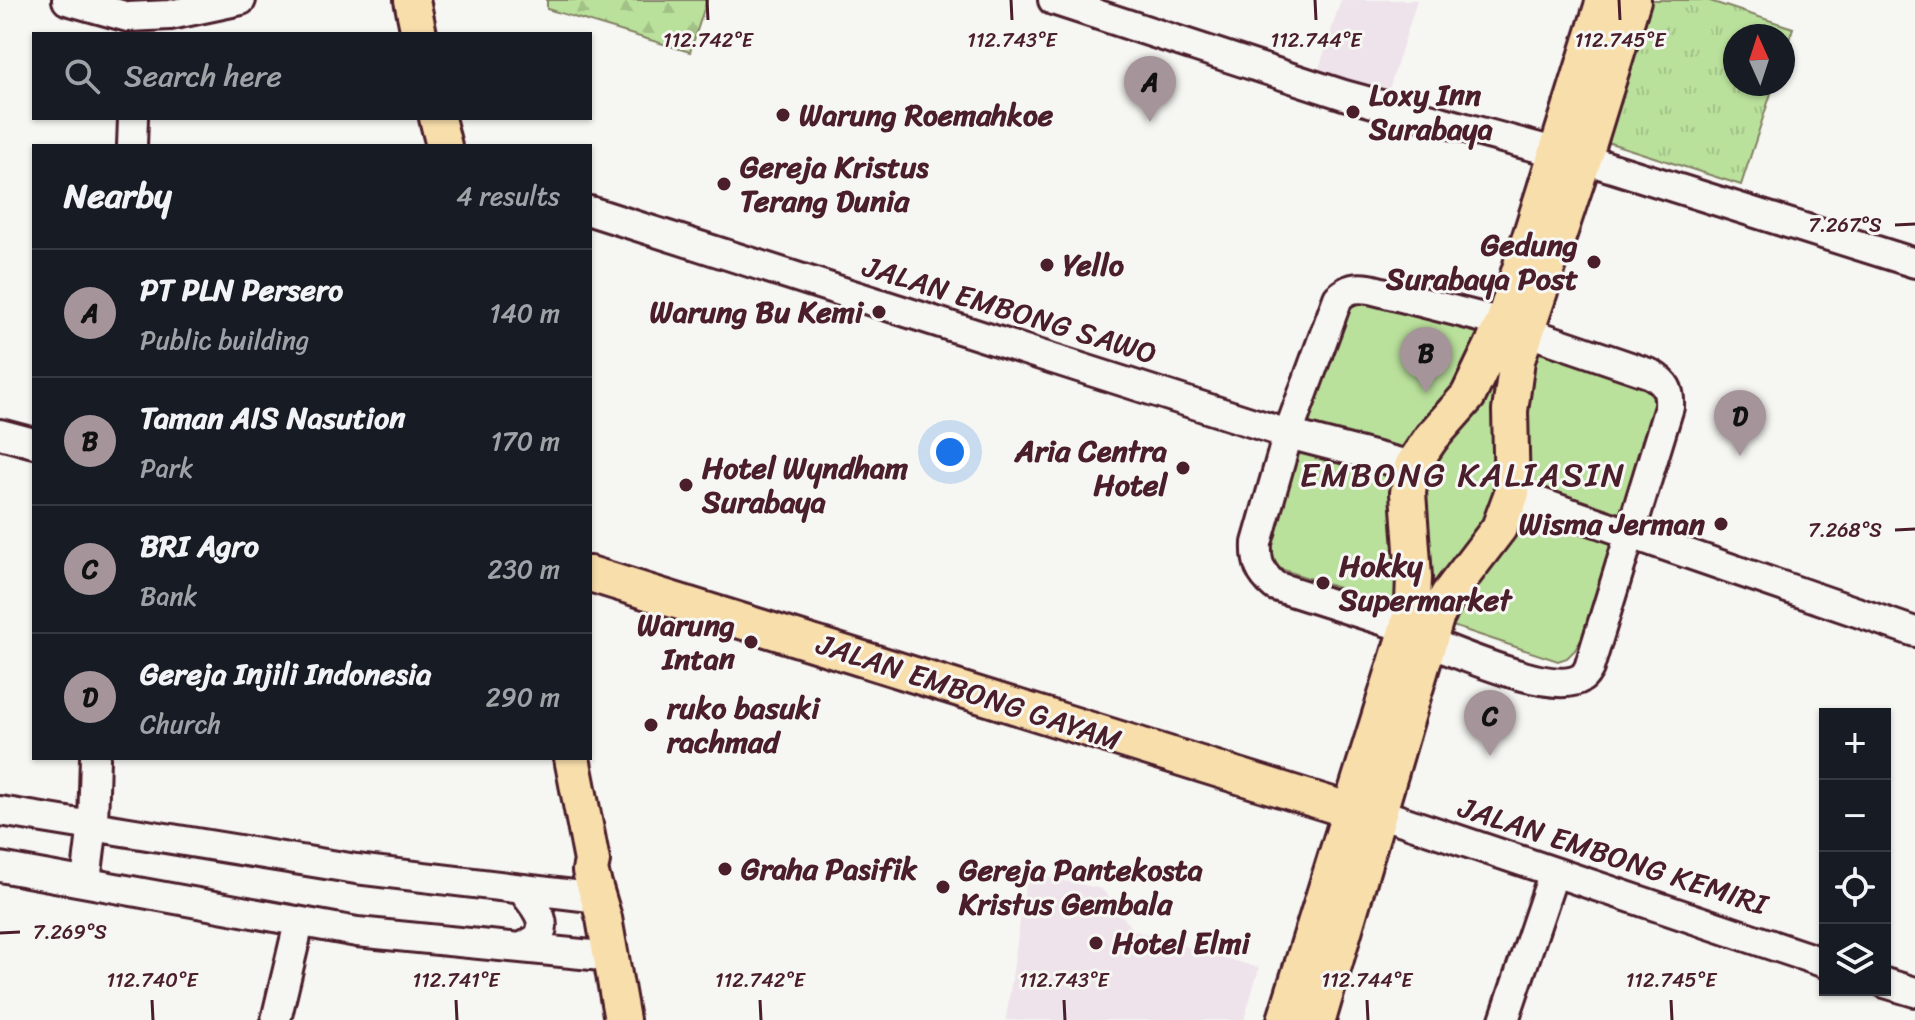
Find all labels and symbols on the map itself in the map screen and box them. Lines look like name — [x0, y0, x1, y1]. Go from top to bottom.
text: 112.742°E — [663, 23, 755, 58]
text: 112.743°E — [967, 23, 1059, 58]
text: 112.744°E — [1271, 23, 1363, 58]
text: 112.745°E — [1575, 23, 1667, 58]
north arrow — [1723, 24, 1795, 96]
pin: A — [1124, 56, 1176, 122]
place label: Loxy Inn Surabaya — [1368, 68, 1493, 156]
place label: Warung Roemahkoe — [799, 88, 1054, 142]
marker: Loxy Inn Surabaya — [1344, 103, 1362, 121]
marker: Warung Roemahkoe — [774, 106, 792, 124]
place label: Gereja Kristus Terang Dunia — [740, 140, 929, 228]
marker: Gereja Kristus Terang Dunia — [715, 175, 733, 193]
text: 7.267°S — [1809, 208, 1882, 243]
place label: Gedung Surabaya Post — [1385, 218, 1578, 306]
place label: Yello — [1063, 238, 1125, 292]
street label: JALAN EMBONG SAWO — [855, 239, 1164, 380]
marker: Gedung Surabaya Post — [1585, 253, 1603, 271]
marker: Yello — [1038, 256, 1056, 274]
place label: Warung Bu Kemi — [650, 285, 865, 339]
marker: Warung Bu Kemi — [870, 303, 888, 321]
pin: B — [1400, 327, 1452, 393]
pin: D — [1714, 390, 1766, 456]
place label: Aria Centra Hotel — [1013, 424, 1168, 512]
your location — [930, 432, 970, 472]
place label: Hotel Wyndham Surabaya — [701, 441, 908, 529]
district label: EMBONG KALIASIN — [1300, 445, 1626, 505]
marker: Aria Centra Hotel — [1174, 459, 1192, 477]
marker: Hotel Wyndham Surabaya — [677, 476, 695, 494]
place label: Wisma Jerman — [1519, 497, 1706, 551]
text: 7.268°S — [1808, 513, 1882, 548]
marker: Wisma Jerman — [1712, 515, 1730, 533]
place label: Hokky Supermarket — [1338, 539, 1513, 627]
marker: Hokky Supermarket — [1314, 574, 1332, 592]
place label: Warung Intan — [637, 598, 736, 686]
street label: JALAN EMBONG GAYAM — [809, 617, 1129, 767]
marker: Warung Intan — [742, 633, 760, 651]
place label: ruko basuki rachmad — [666, 681, 821, 769]
pin: C — [1464, 690, 1516, 756]
marker: ruko basuki rachmad — [642, 716, 660, 734]
street label: JALAN EMBONG KEMIRI — [1451, 780, 1776, 932]
place label: Graha Pasifik — [741, 842, 918, 896]
place label: Gereja Pantekosta Kristus Gembala — [958, 843, 1203, 931]
marker: Graha Pasifik — [716, 860, 734, 878]
marker: Gereja Pantekosta Kristus Gembala — [934, 878, 952, 896]
text: 7.269°S — [33, 915, 107, 950]
place label: Hotel Elmi — [1112, 916, 1252, 970]
marker: Hotel Elmi — [1087, 934, 1105, 952]
text: 112.740°E — [107, 963, 199, 998]
text: 112.741°E — [413, 963, 501, 998]
text: 112.742°E — [715, 963, 807, 998]
text: 112.743°E — [1019, 963, 1111, 998]
text: 112.744°E — [1322, 963, 1414, 998]
text: 112.745°E — [1626, 963, 1718, 998]

